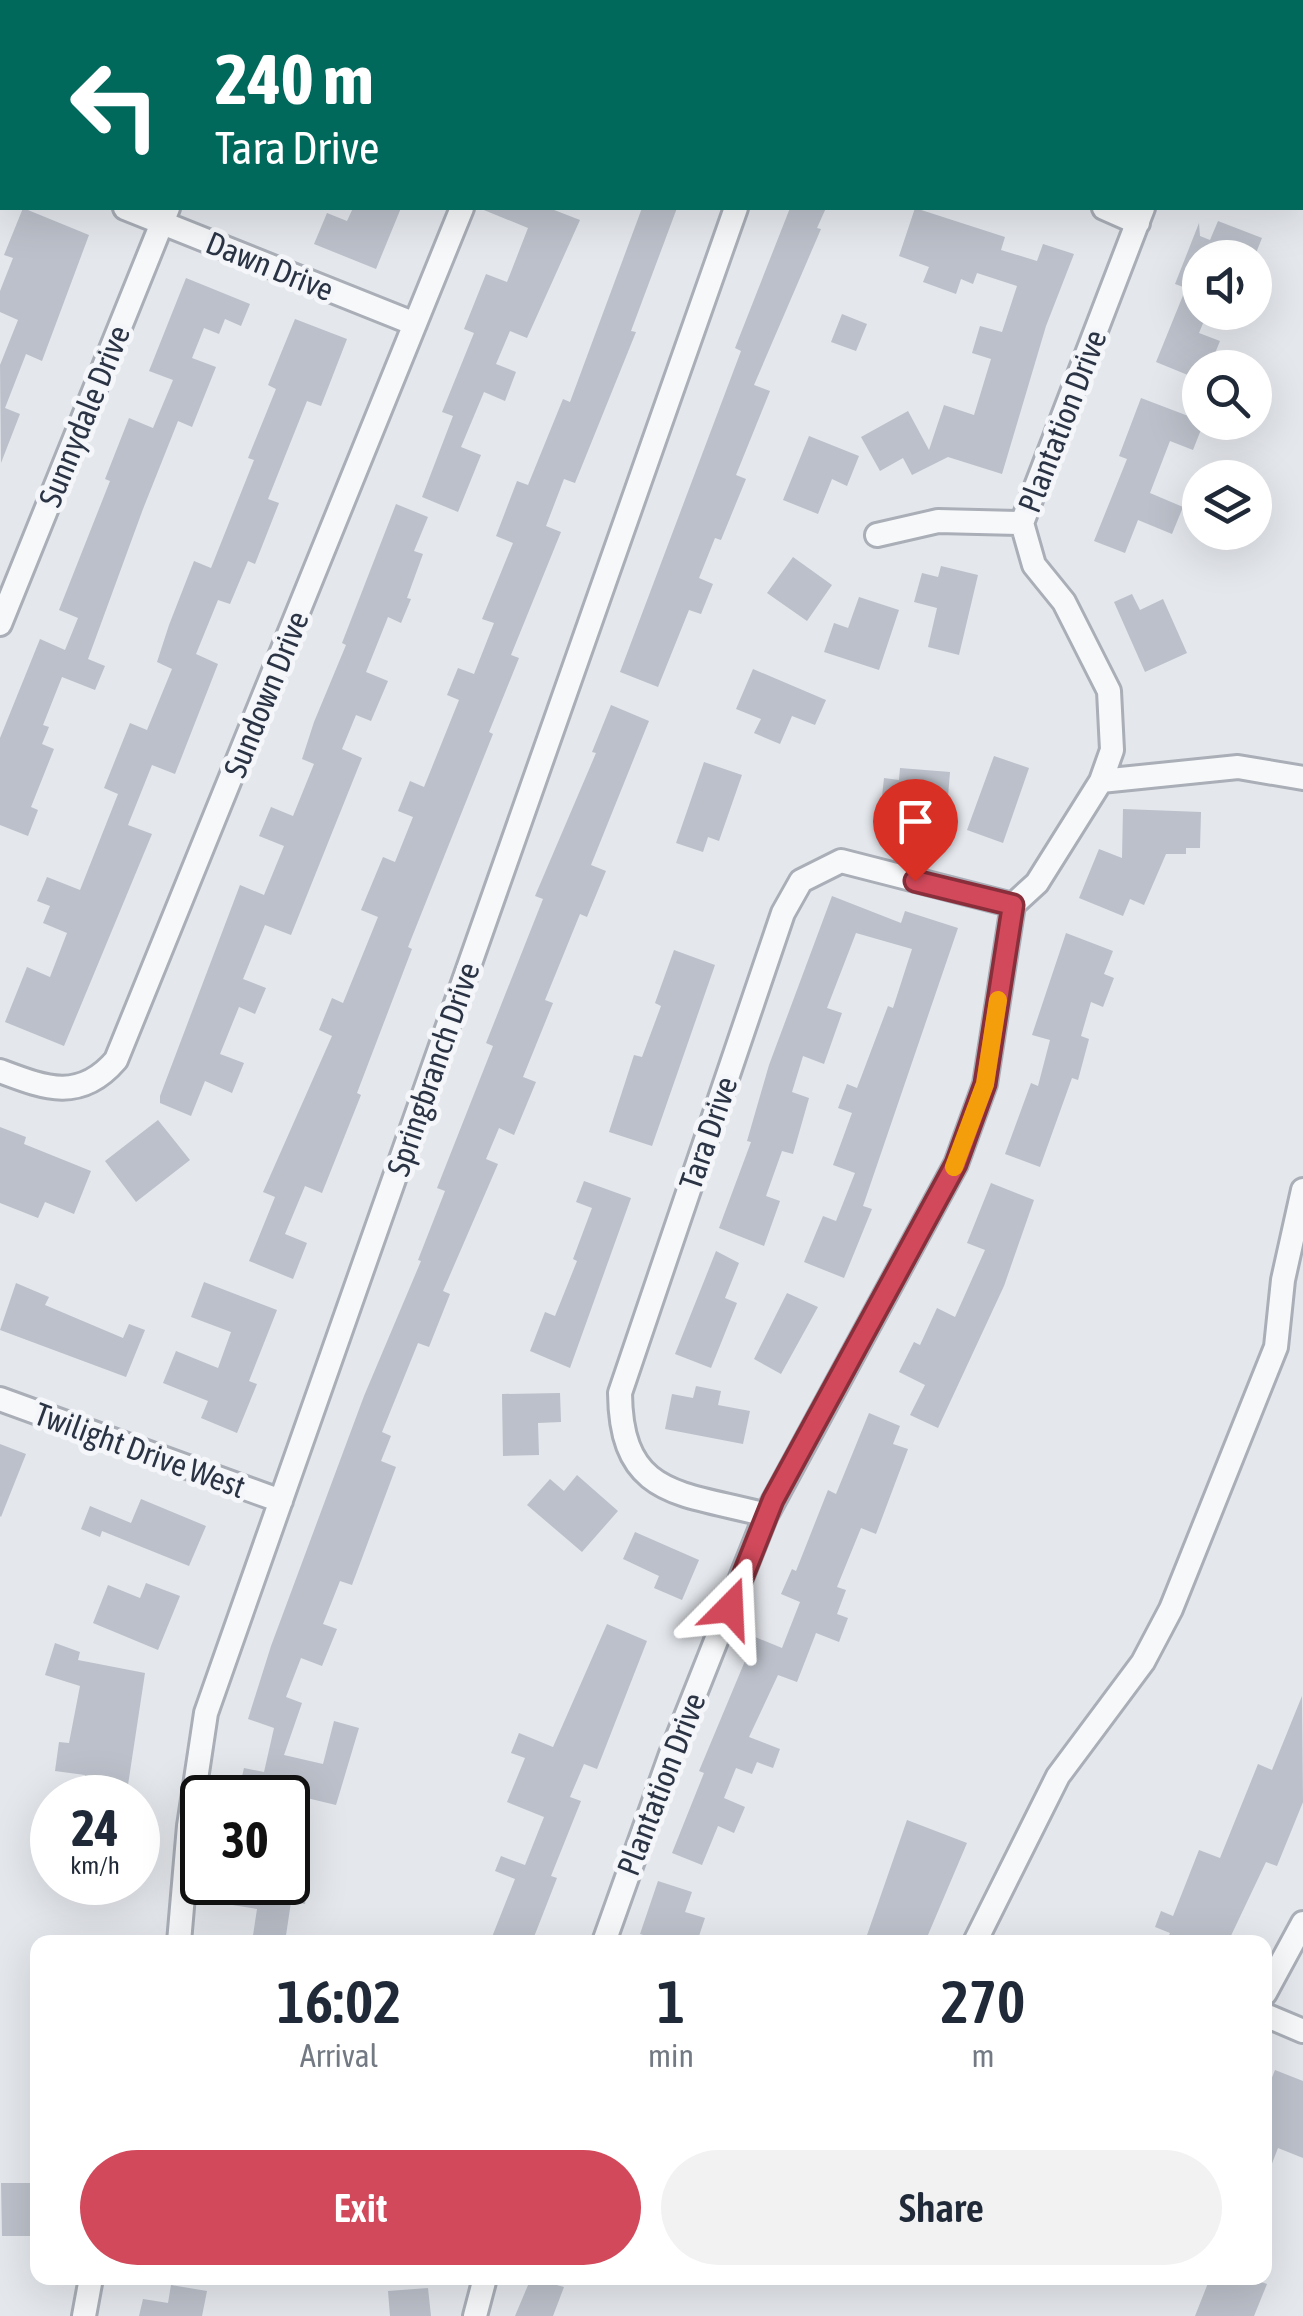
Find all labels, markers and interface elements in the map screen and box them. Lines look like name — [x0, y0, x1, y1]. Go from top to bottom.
text: 240 m — [215, 39, 374, 119]
icon: left — [50, 40, 180, 170]
text: Tara Drive — [215, 122, 379, 174]
street label: Dawn Drive — [201, 224, 339, 308]
map controls — [1182, 240, 1272, 550]
button: sound — [1182, 240, 1272, 330]
street label: Sunnydale Drive — [31, 320, 137, 512]
street label: Plantation Drive — [1010, 325, 1114, 517]
button: search — [1182, 350, 1272, 440]
button: layers — [1182, 460, 1272, 550]
street label: Sundown Drive — [216, 606, 316, 782]
pin — [873, 779, 958, 882]
icon: arrive — [888, 794, 943, 849]
street label: Springbranch Drive — [379, 958, 487, 1180]
street label: Tara Drive — [671, 1072, 745, 1194]
street label: Twilight Drive West — [29, 1395, 251, 1505]
position arrow — [678, 1556, 782, 1660]
street label: Plantation Drive — [609, 1688, 713, 1880]
speed limit sign: 30 — [180, 1775, 310, 1905]
text: 24 — [71, 1799, 118, 1857]
text: km/h — [70, 1851, 120, 1879]
text: 16:02 — [277, 1967, 401, 2036]
text: 1 — [657, 1967, 685, 2036]
text: 270 — [941, 1967, 1025, 2036]
text: Arrival — [300, 2037, 378, 2074]
text: min — [648, 2037, 694, 2074]
text: m — [971, 2037, 995, 2074]
button: Exit — [80, 2150, 641, 2265]
button: Share — [661, 2150, 1222, 2265]

